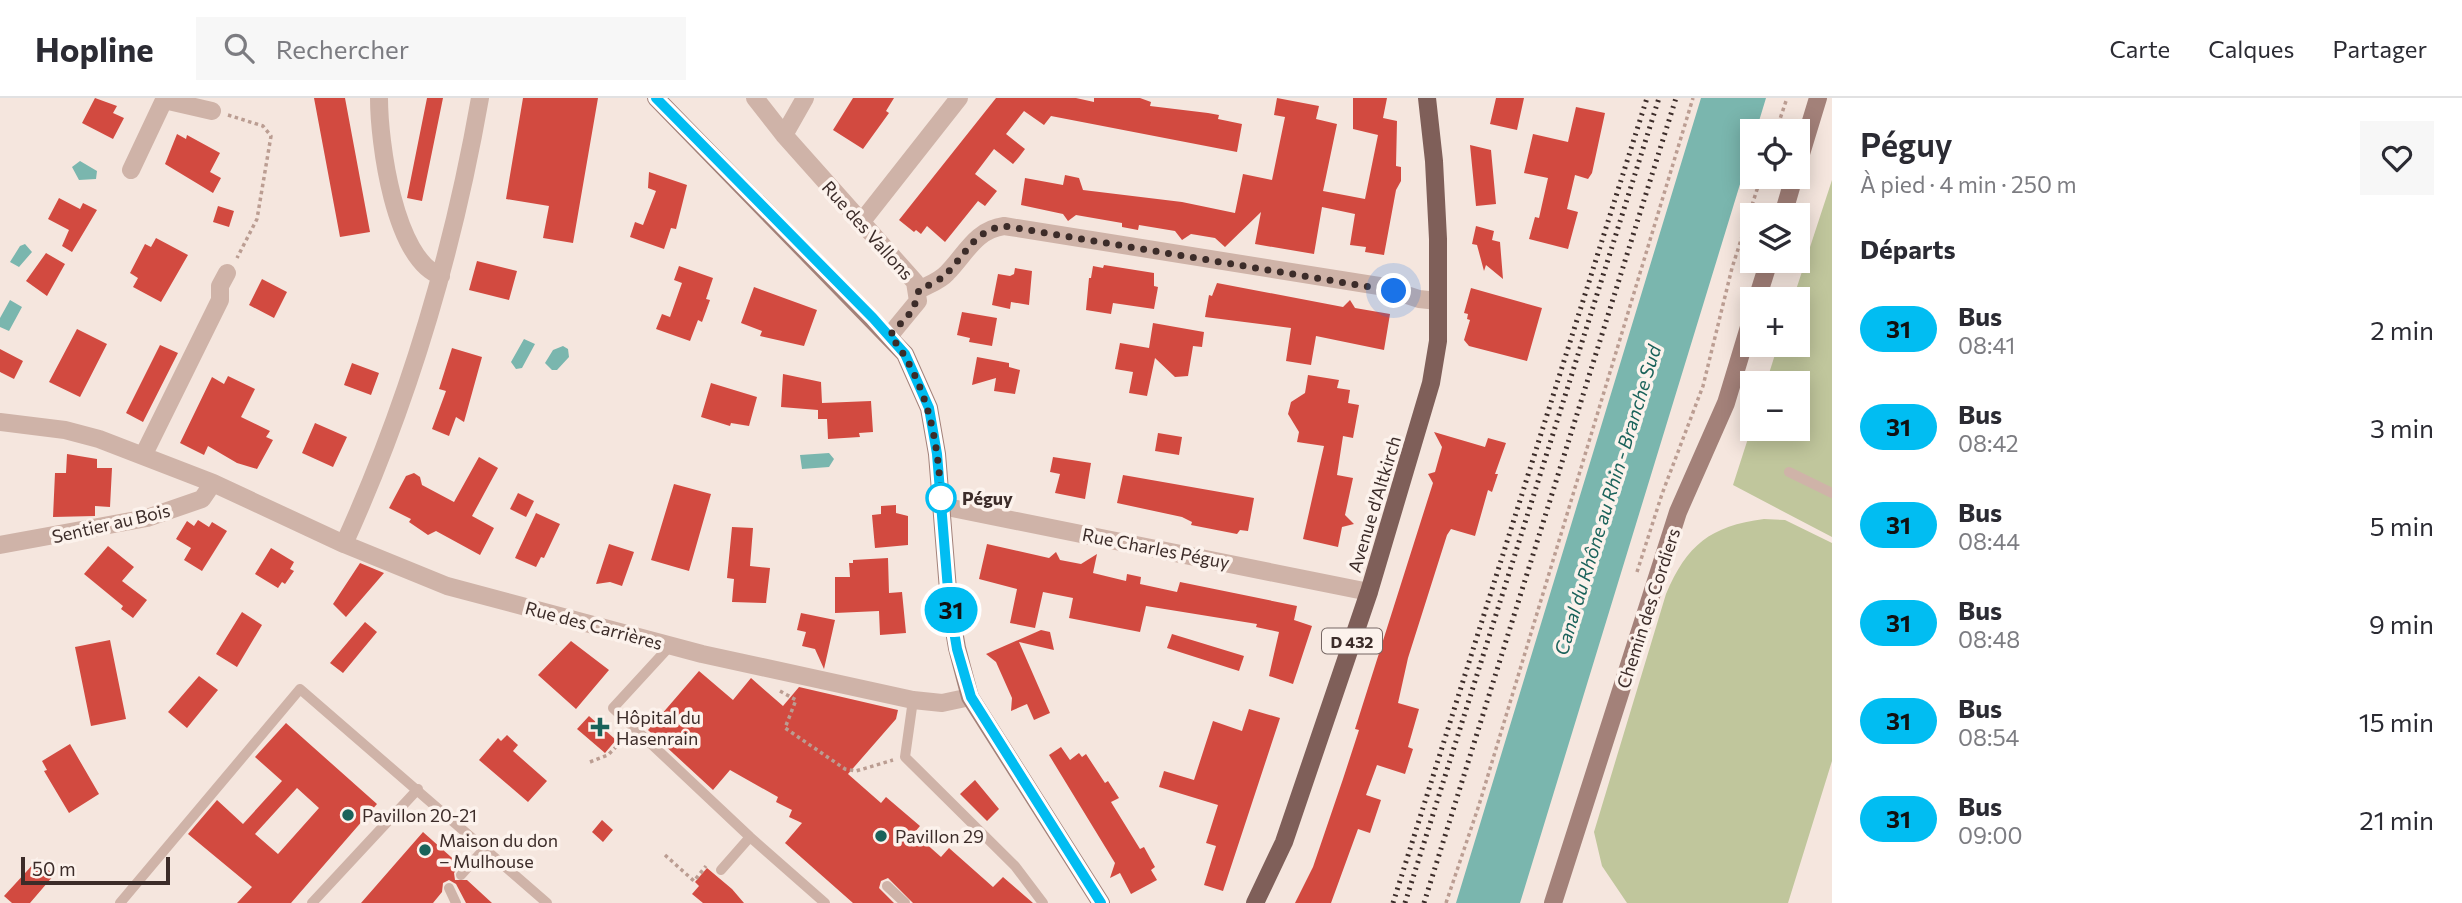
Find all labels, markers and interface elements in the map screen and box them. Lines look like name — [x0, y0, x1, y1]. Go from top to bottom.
search box — [196, 17, 686, 80]
text: Hopline — [35, 28, 154, 69]
icon: search — [220, 29, 258, 67]
text: Rechercher — [276, 33, 409, 64]
text: Carte — [2109, 34, 2170, 63]
text: Calques — [2208, 34, 2294, 63]
text: Partager — [2332, 34, 2427, 63]
map controls — [1740, 119, 1810, 441]
button: locate — [1740, 119, 1810, 189]
button: heart — [2360, 121, 2434, 195]
text: Péguy — [1860, 123, 1953, 164]
text: À pied · 4 min · 250 m — [1860, 170, 2077, 198]
street label: Rue des Vallons — [818, 176, 918, 284]
button: layers — [1740, 203, 1810, 273]
text: Départs — [1860, 233, 1956, 264]
your location — [1376, 273, 1411, 308]
button: + — [1740, 287, 1810, 357]
text: Bus — [1958, 300, 2002, 331]
text: 31 — [1886, 314, 1911, 343]
text: 2 min — [2370, 314, 2434, 345]
text: 08:41 — [1958, 331, 2015, 359]
water label: Canal du Rhône au Rhin - Branche Sud — [1549, 341, 1666, 658]
button: − — [1740, 371, 1810, 441]
text: Bus — [1958, 398, 2002, 429]
text: 31 — [1886, 412, 1911, 441]
text: 3 min — [2370, 412, 2434, 443]
text: 08:42 — [1958, 429, 2019, 457]
street label: Avenue d'Altkirch — [1343, 433, 1405, 575]
marker: Péguy — [926, 483, 956, 513]
place label: Péguy — [962, 487, 1013, 509]
text: Bus — [1958, 496, 2002, 527]
street label: Sentier au Bois — [50, 499, 172, 547]
text: 31 — [1886, 510, 1911, 539]
text: 5 min — [2370, 510, 2434, 541]
street label: Rue Charles Péguy — [1081, 523, 1231, 573]
street label: Chemin des Cordiers — [1612, 525, 1684, 691]
text: 08:44 — [1958, 527, 2020, 555]
line badge: 31 — [920, 587, 982, 633]
text: Bus — [1958, 594, 2002, 625]
text: 31 — [939, 595, 963, 624]
street label: Rue des Carrières — [523, 596, 665, 654]
text: 31 — [1886, 608, 1911, 637]
text: 9 min — [2369, 608, 2434, 639]
text: 08:48 — [1958, 625, 2020, 653]
road number: D 432 — [1322, 628, 1382, 654]
text: Bus — [1958, 692, 2002, 723]
place label: Hôpital du Hasenrain — [616, 706, 701, 749]
text: 31 — [1886, 706, 1911, 735]
text: 15 min — [2359, 706, 2434, 737]
marker: Hôpital du Hasenrain — [590, 717, 610, 737]
text: 08:54 — [1958, 723, 2019, 751]
text: Bus — [1958, 790, 2002, 821]
place label: Pavillon 20-21 — [362, 804, 477, 826]
text: 31 — [1886, 804, 1911, 833]
text: 21 min — [2359, 804, 2434, 835]
marker: Pavillon 20-21 — [340, 807, 356, 823]
text: 09:00 — [1958, 821, 2022, 849]
place label: Pavillon 29 — [895, 825, 984, 847]
marker: Pavillon 29 — [873, 828, 889, 844]
place label: Maison du don – Mulhouse — [439, 829, 558, 872]
marker: Maison du don – Mulhouse — [417, 842, 433, 858]
scale bar — [21, 854, 170, 886]
text: 50 m — [32, 857, 76, 880]

